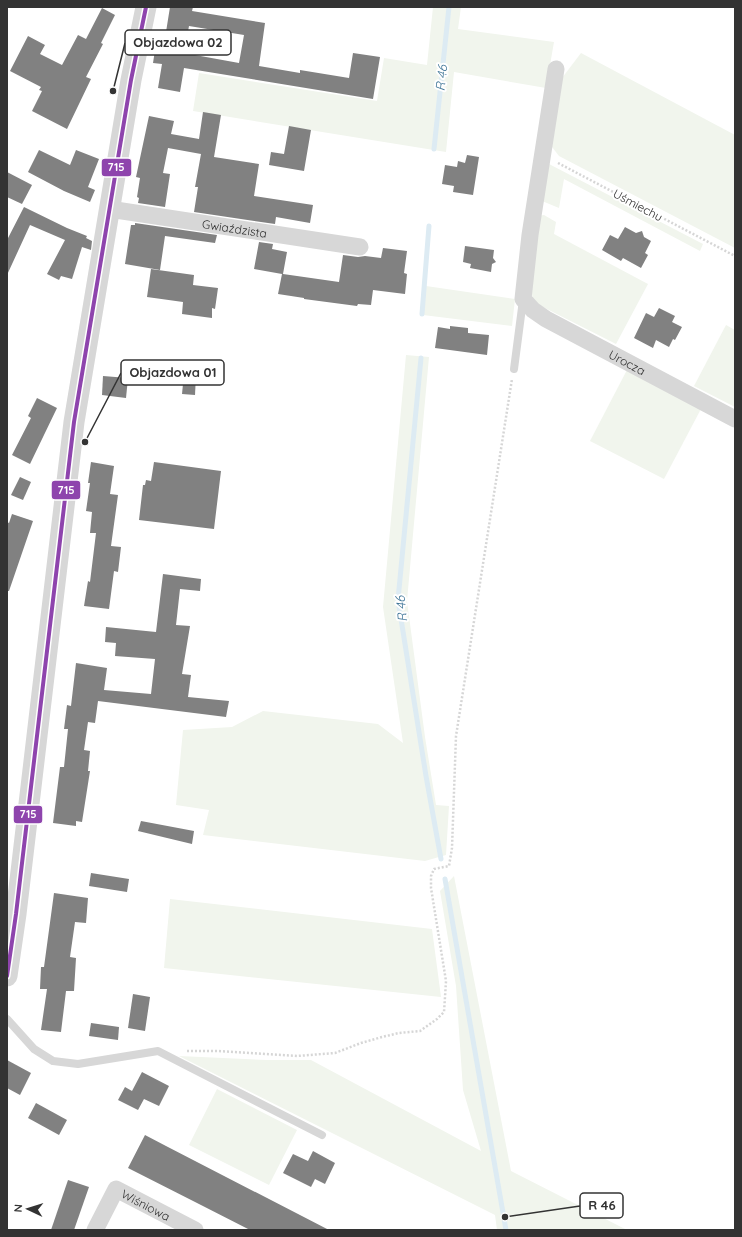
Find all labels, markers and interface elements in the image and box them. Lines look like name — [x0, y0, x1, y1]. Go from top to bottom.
callout: Objazdowa 02 — [125, 30, 231, 55]
text: Objazdowa 02 — [133, 34, 223, 50]
water label: R 46 — [432, 63, 450, 92]
line badge: 715 — [101, 158, 132, 177]
text: 715 — [107, 160, 125, 174]
street label: Uśmiechu — [610, 186, 666, 224]
street label: Gwiaździsta — [201, 216, 268, 240]
street label: Urocza — [606, 346, 648, 378]
callout: Objazdowa 01 — [121, 360, 224, 385]
text: Objazdowa 01 — [129, 364, 217, 380]
line badge: 715 — [51, 480, 81, 500]
text: 715 — [57, 483, 75, 497]
water label: R 46 — [392, 594, 410, 623]
line badge: 715 — [13, 805, 43, 824]
text: 715 — [19, 807, 37, 821]
street label: Wiśniowa — [119, 1186, 173, 1223]
north arrow — [8, 1189, 48, 1229]
callout: R 46 — [580, 1193, 623, 1218]
text: R 46 — [588, 1197, 616, 1213]
text: N — [11, 1204, 25, 1213]

